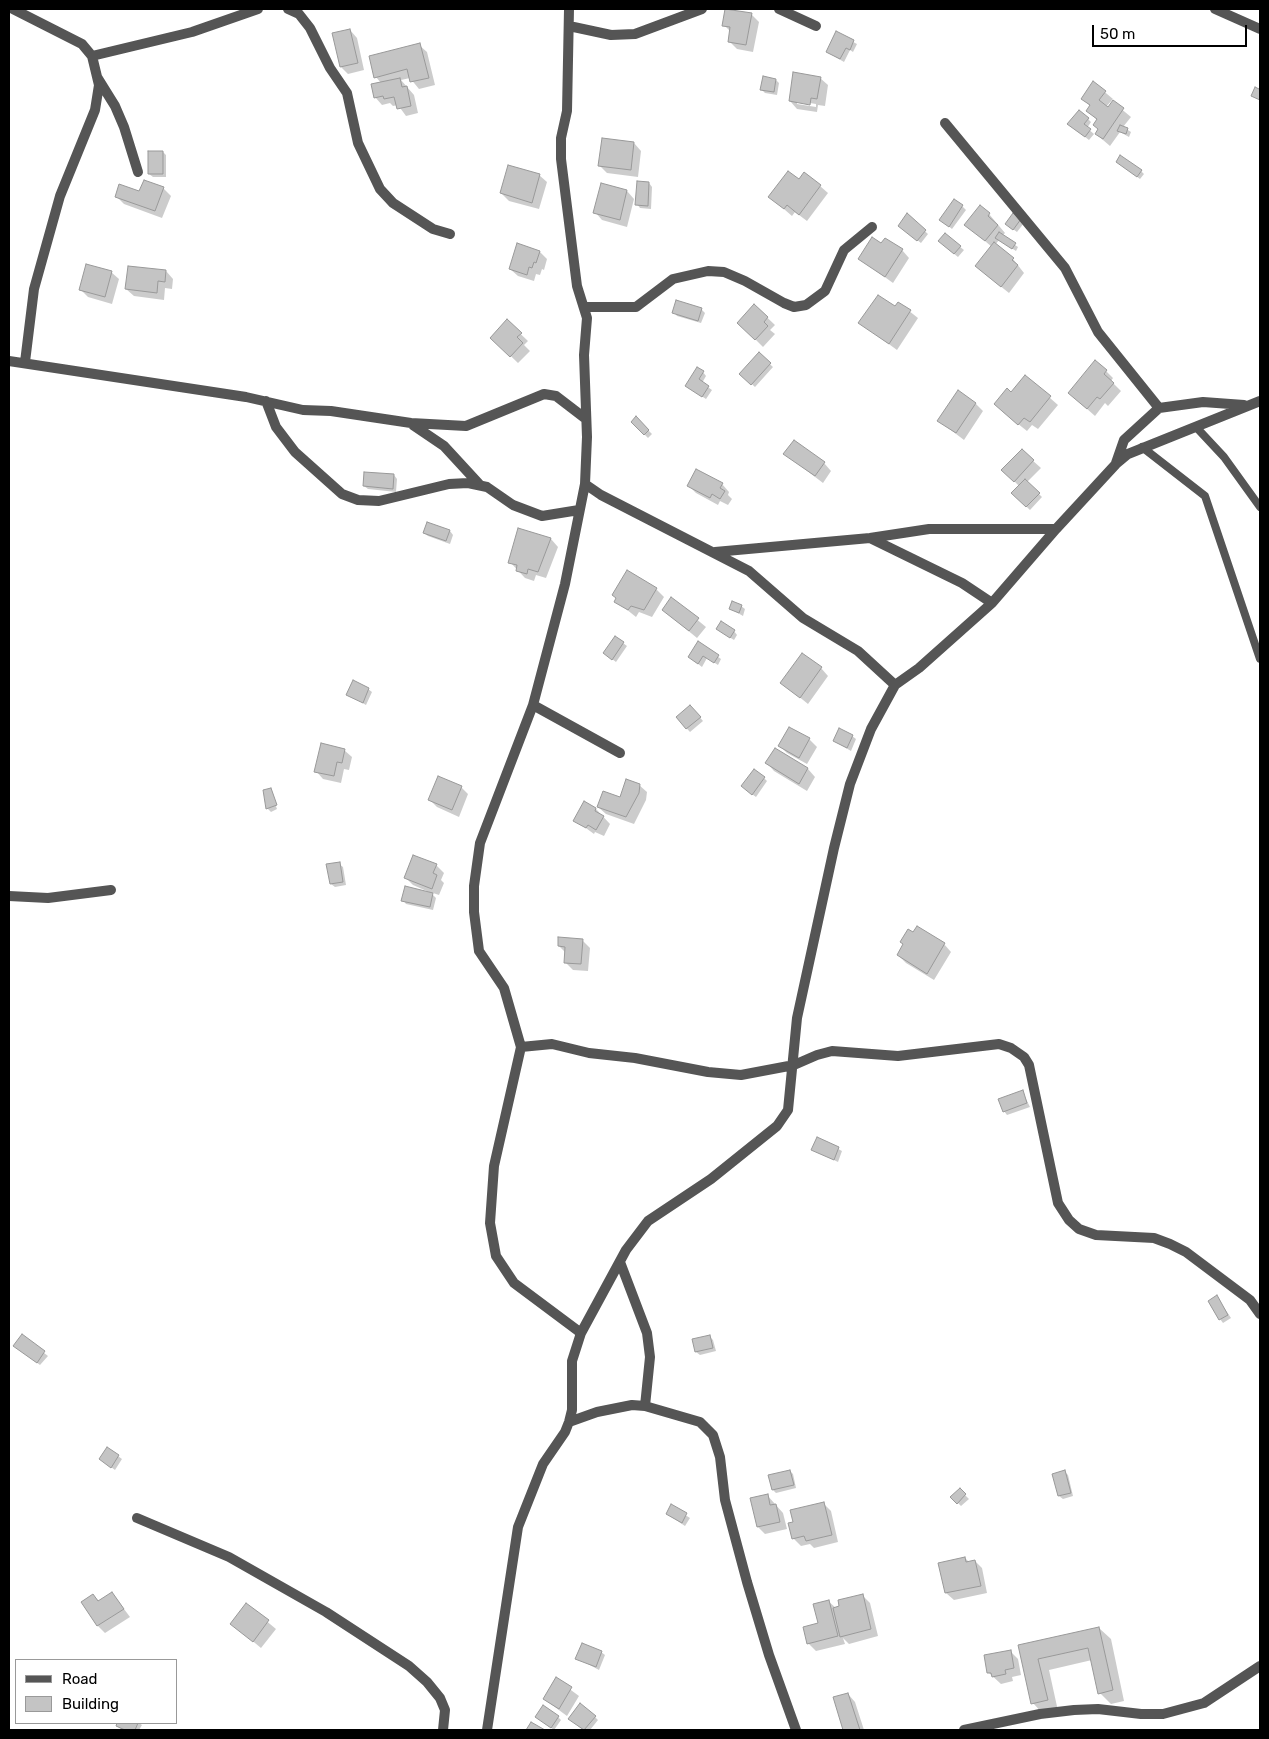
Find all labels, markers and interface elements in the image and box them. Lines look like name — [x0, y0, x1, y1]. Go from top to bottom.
scale bar — [1094, 15, 1249, 47]
text: 50 m — [1100, 25, 1135, 43]
legend — [15, 1659, 178, 1724]
text: Road — [62, 1670, 98, 1688]
text: Building — [62, 1695, 119, 1713]

